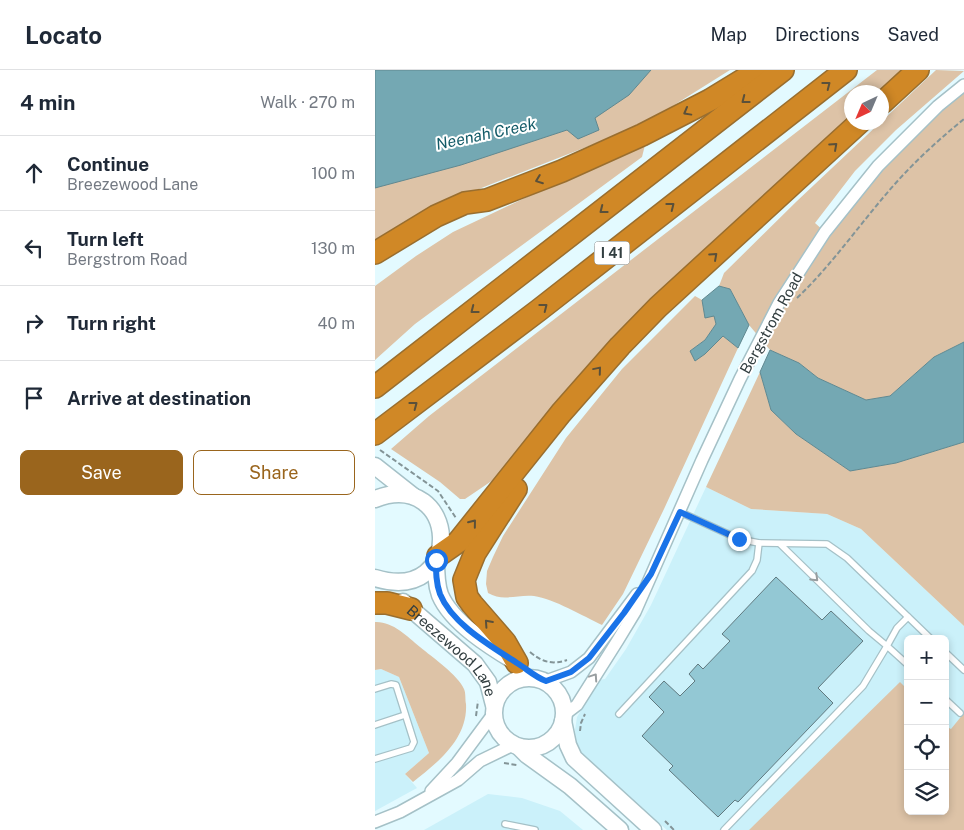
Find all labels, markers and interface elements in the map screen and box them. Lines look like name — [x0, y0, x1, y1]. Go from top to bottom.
text: Locato — [25, 21, 102, 49]
text: Map — [710, 24, 747, 45]
text: Directions — [775, 24, 860, 45]
text: Saved — [888, 24, 939, 45]
one-way arrow — [821, 82, 831, 91]
north arrow — [844, 85, 889, 130]
text: 4 min — [20, 90, 75, 115]
text: Walk · 270 m — [260, 93, 355, 112]
one-way arrow — [741, 94, 751, 103]
one-way arrow — [683, 106, 692, 116]
water label: Neenah Creek — [434, 114, 538, 154]
one-way arrow — [828, 143, 837, 152]
text: Continue — [67, 153, 149, 175]
icon: ahead — [20, 159, 48, 187]
text: 100 m — [311, 164, 355, 183]
one-way arrow — [535, 174, 544, 184]
text: Breezewood Lane — [67, 175, 198, 194]
one-way arrow — [666, 203, 675, 212]
one-way arrow — [599, 205, 608, 214]
text: Turn left — [67, 228, 144, 250]
icon: left — [20, 234, 48, 262]
text: 130 m — [311, 239, 355, 258]
road number: I 41 — [595, 242, 629, 264]
text: Bergstrom Road — [67, 250, 187, 269]
one-way arrow — [709, 253, 718, 262]
street label: Bergstrom Road — [736, 269, 806, 377]
one-way arrow — [538, 303, 547, 312]
one-way arrow — [470, 304, 480, 313]
icon: right — [20, 309, 48, 337]
text: Turn right — [67, 312, 156, 334]
text: 40 m — [317, 314, 355, 333]
one-way arrow — [593, 366, 602, 375]
icon: arrive — [20, 384, 48, 412]
text: Arrive at destination — [67, 387, 251, 409]
one-way arrow — [408, 402, 417, 410]
button: Save — [20, 450, 183, 495]
button: Share — [193, 450, 355, 495]
one-way arrow — [468, 519, 477, 528]
route end — [728, 528, 751, 551]
route start — [425, 549, 448, 572]
one-way arrow — [809, 572, 818, 581]
street label: Breezewood Lane — [404, 601, 500, 698]
one-way arrow — [485, 620, 494, 629]
map controls — [904, 635, 949, 815]
button: + — [904, 635, 949, 680]
one-way arrow — [588, 674, 597, 683]
button: − — [904, 680, 949, 725]
button: locate — [904, 725, 949, 770]
button: layers — [904, 770, 949, 815]

